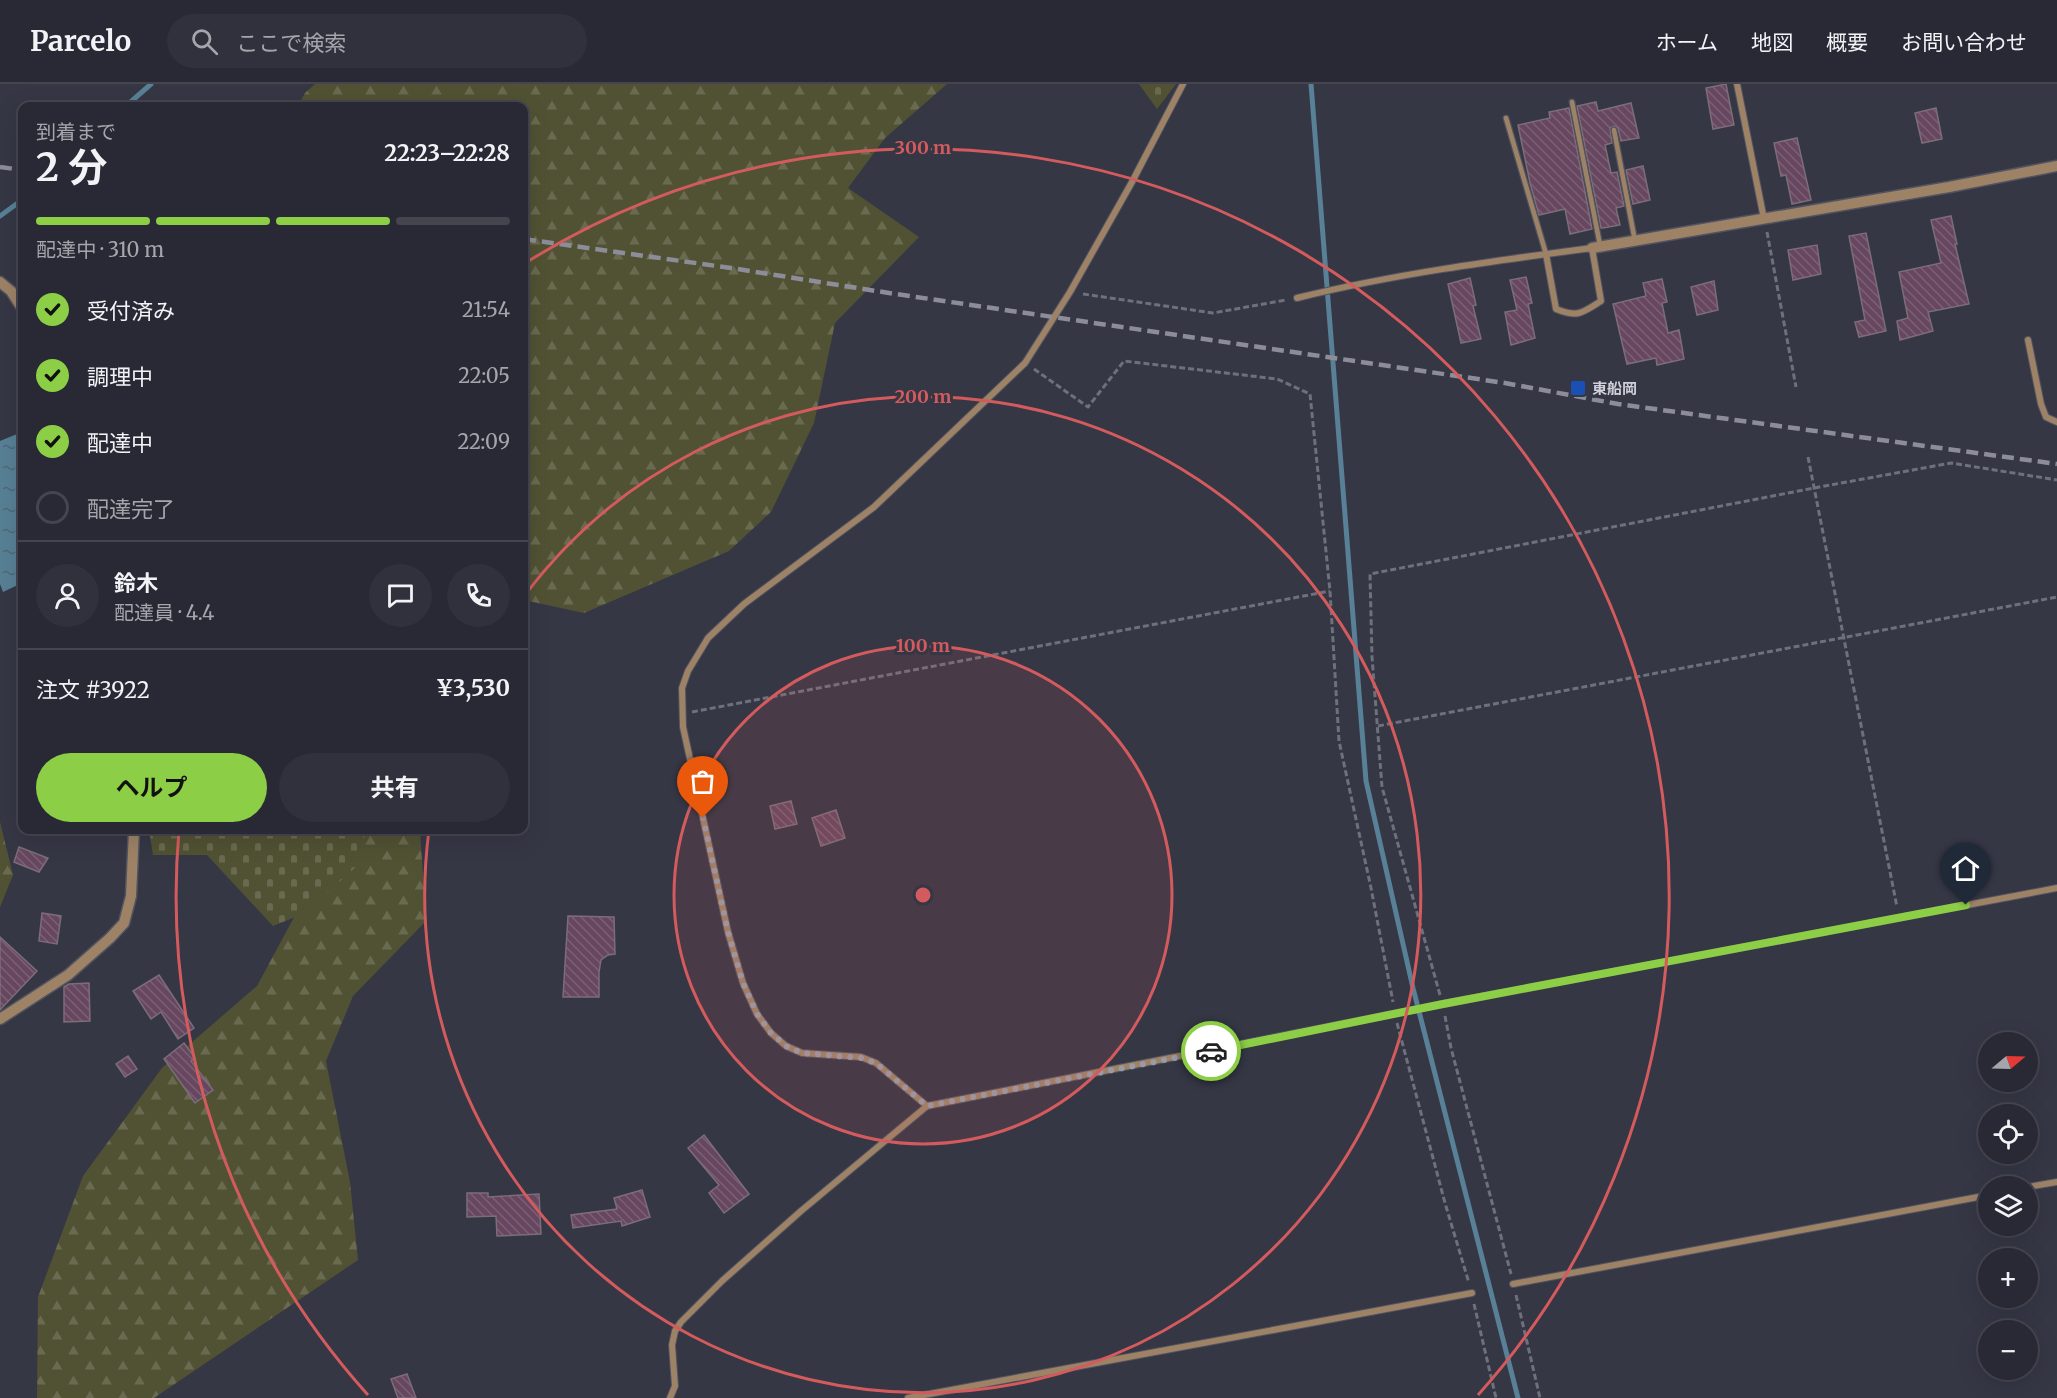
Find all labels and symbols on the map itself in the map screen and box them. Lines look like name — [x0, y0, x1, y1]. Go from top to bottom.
text: 300 m — [895, 136, 951, 159]
marker: 東船岡 — [1569, 379, 1587, 397]
place label: 東船岡 — [1592, 379, 1637, 398]
text: 200 m — [895, 385, 951, 408]
text: 100 m — [896, 634, 950, 657]
pin — [677, 756, 728, 818]
pin — [1940, 843, 1991, 905]
centre of rings — [913, 885, 933, 905]
courier — [1181, 1021, 1241, 1081]
north arrow — [1978, 1032, 2038, 1092]

